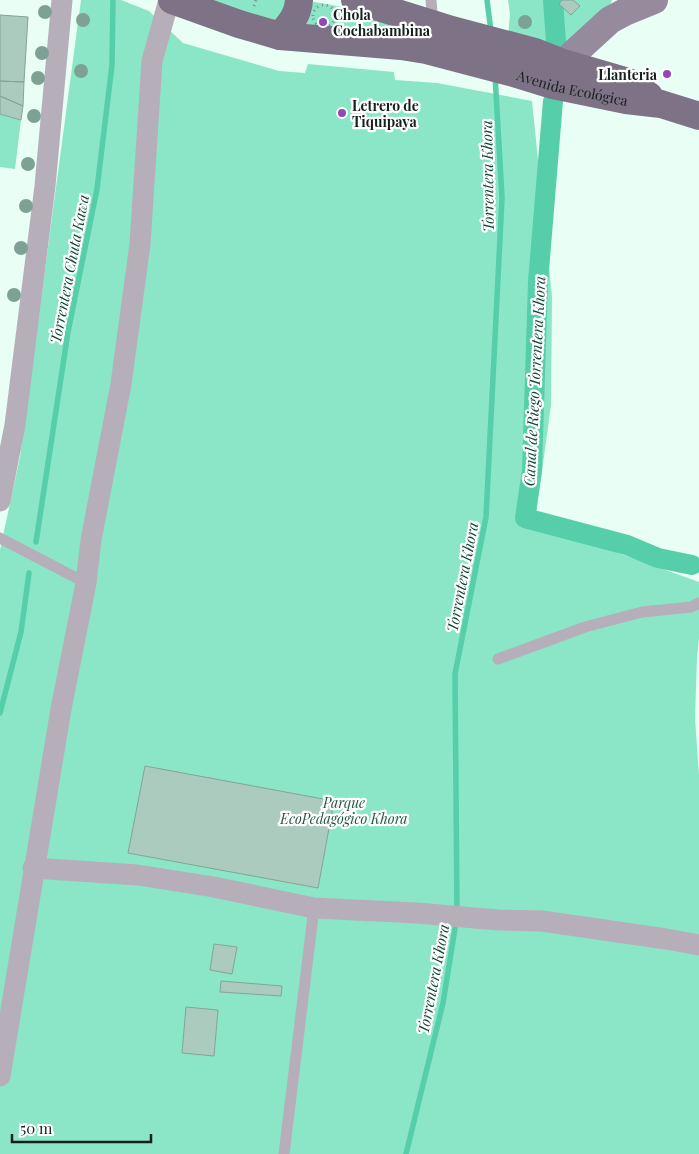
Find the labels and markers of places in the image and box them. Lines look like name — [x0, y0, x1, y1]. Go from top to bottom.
place label: Chola Cochabambina — [333, 5, 431, 40]
marker: Chola Cochabambina — [317, 16, 329, 28]
place label: Llanteria — [598, 65, 658, 84]
marker: Llanteria — [661, 68, 673, 80]
place label: Letrero de Tiquipaya — [352, 96, 419, 131]
marker: Letrero de Tiquipaya — [336, 107, 348, 119]

